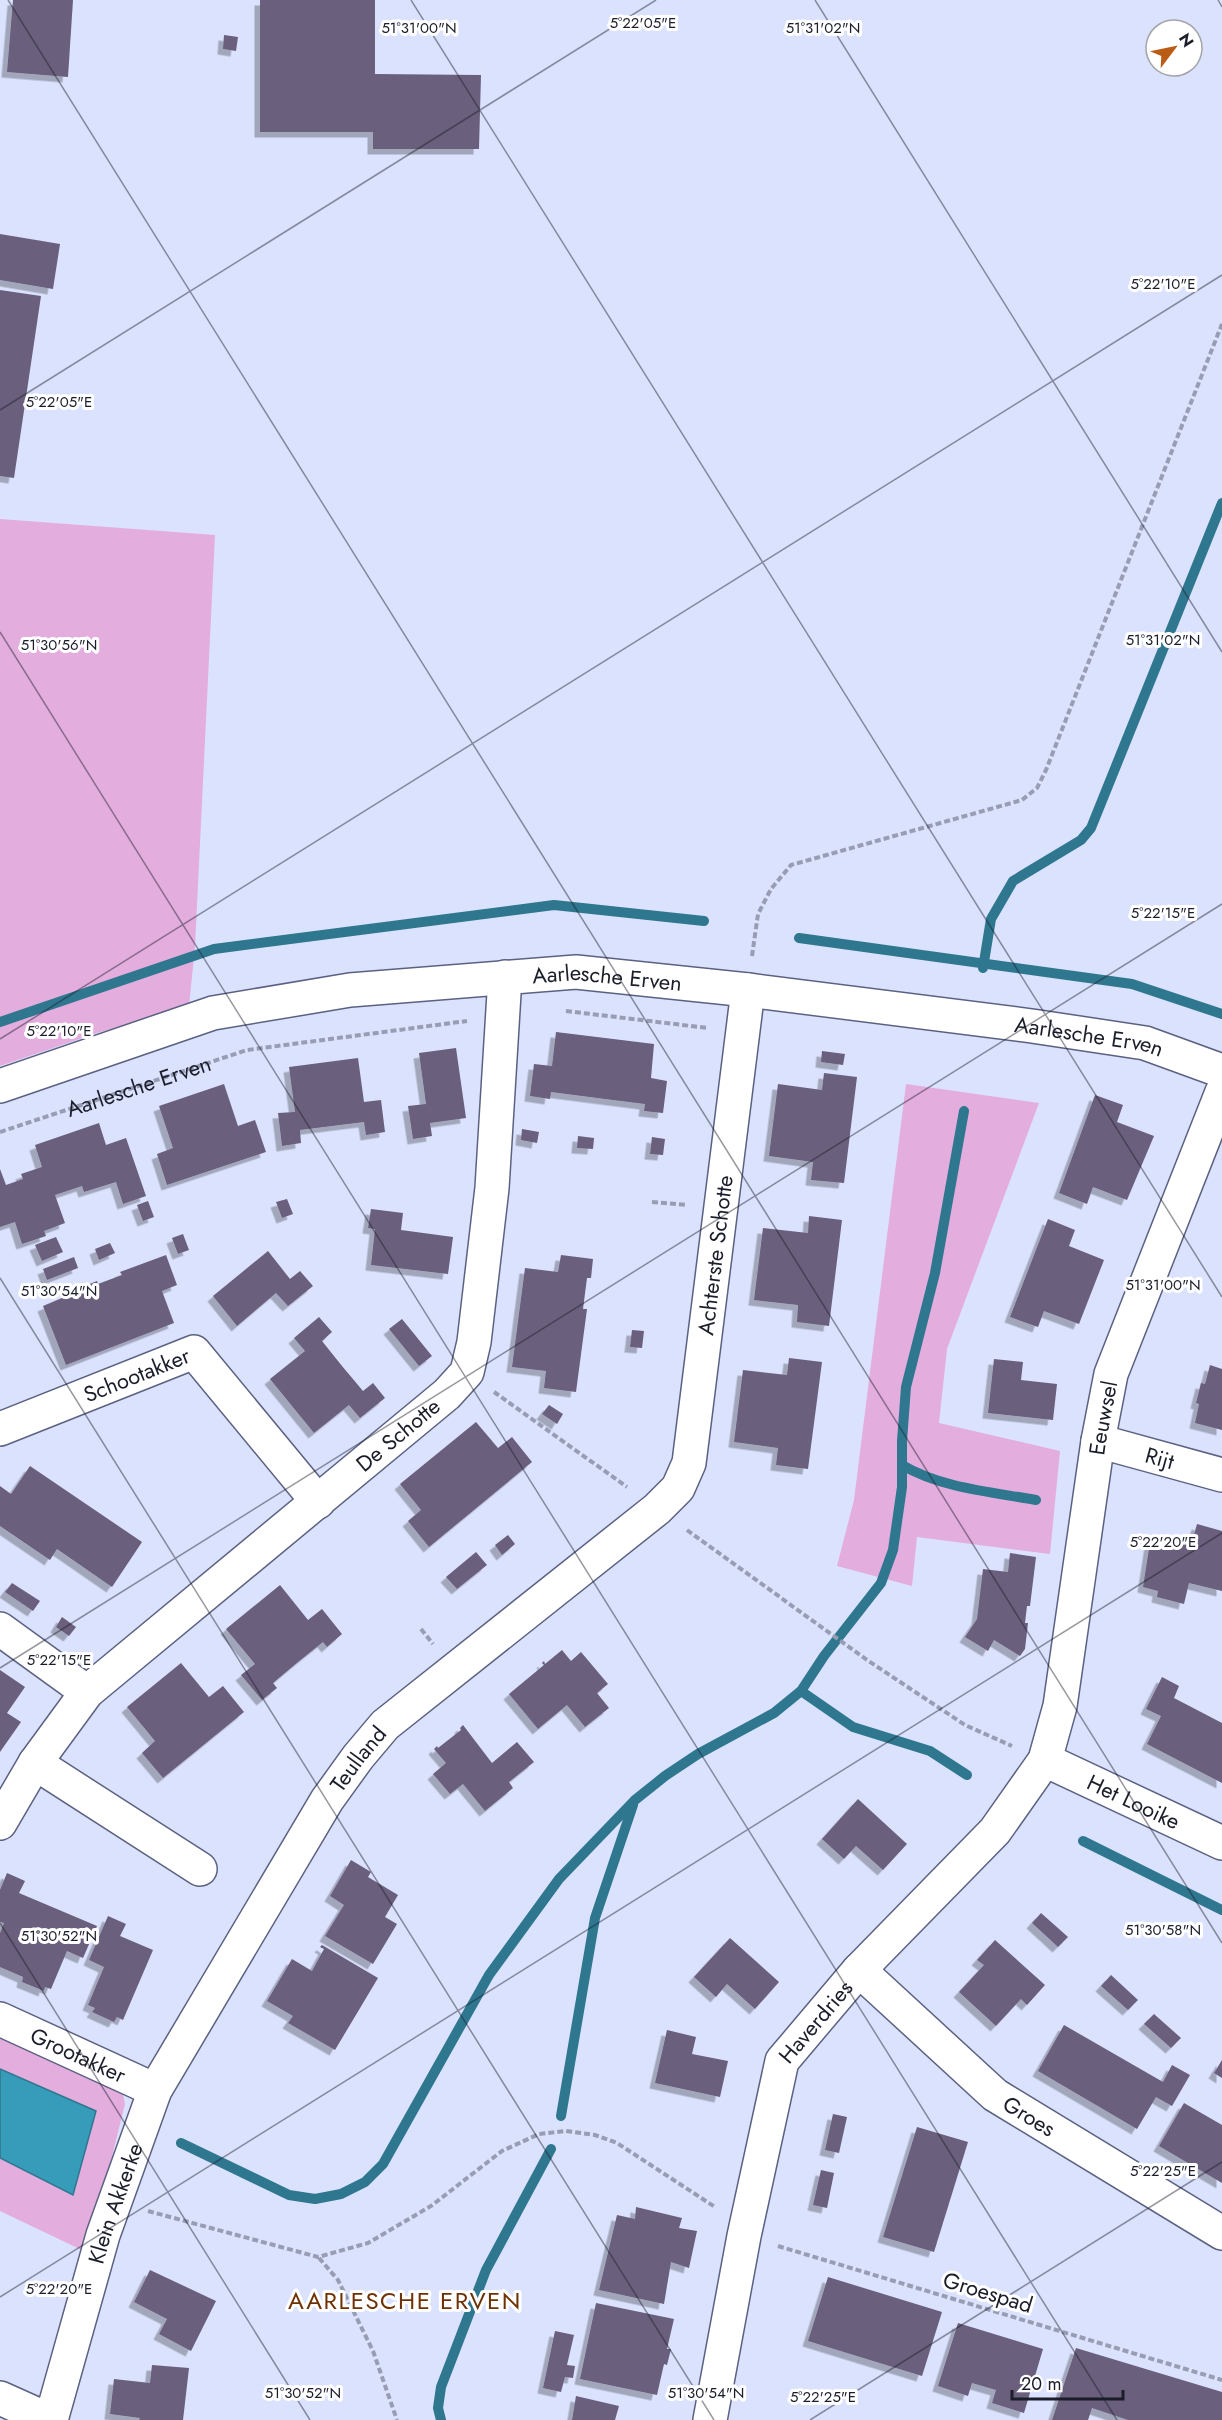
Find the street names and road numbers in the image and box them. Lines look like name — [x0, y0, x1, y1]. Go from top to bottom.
street label: Aarlesche Erven — [531, 956, 684, 999]
street label: Aarlesche Erven — [1013, 1008, 1168, 1065]
street label: Aarlesche Erven — [62, 1047, 215, 1125]
street label: Achterste Schotte — [689, 1173, 741, 1337]
street label: Schootakker — [79, 1339, 195, 1410]
street label: Eeuwsel — [1080, 1378, 1125, 1457]
street label: De Schotte — [349, 1390, 447, 1479]
street label: Rijt — [1142, 1439, 1179, 1477]
street label: Teulland — [322, 1719, 394, 1798]
street label: Het Looike — [1082, 1766, 1185, 1837]
street label: Haverdries — [771, 1973, 860, 2070]
street label: Grootakker — [25, 2019, 132, 2091]
street label: Groes — [997, 2088, 1062, 2144]
street label: Klein Akkerke — [80, 2138, 151, 2267]
street label: Groespad — [939, 2263, 1037, 2321]

